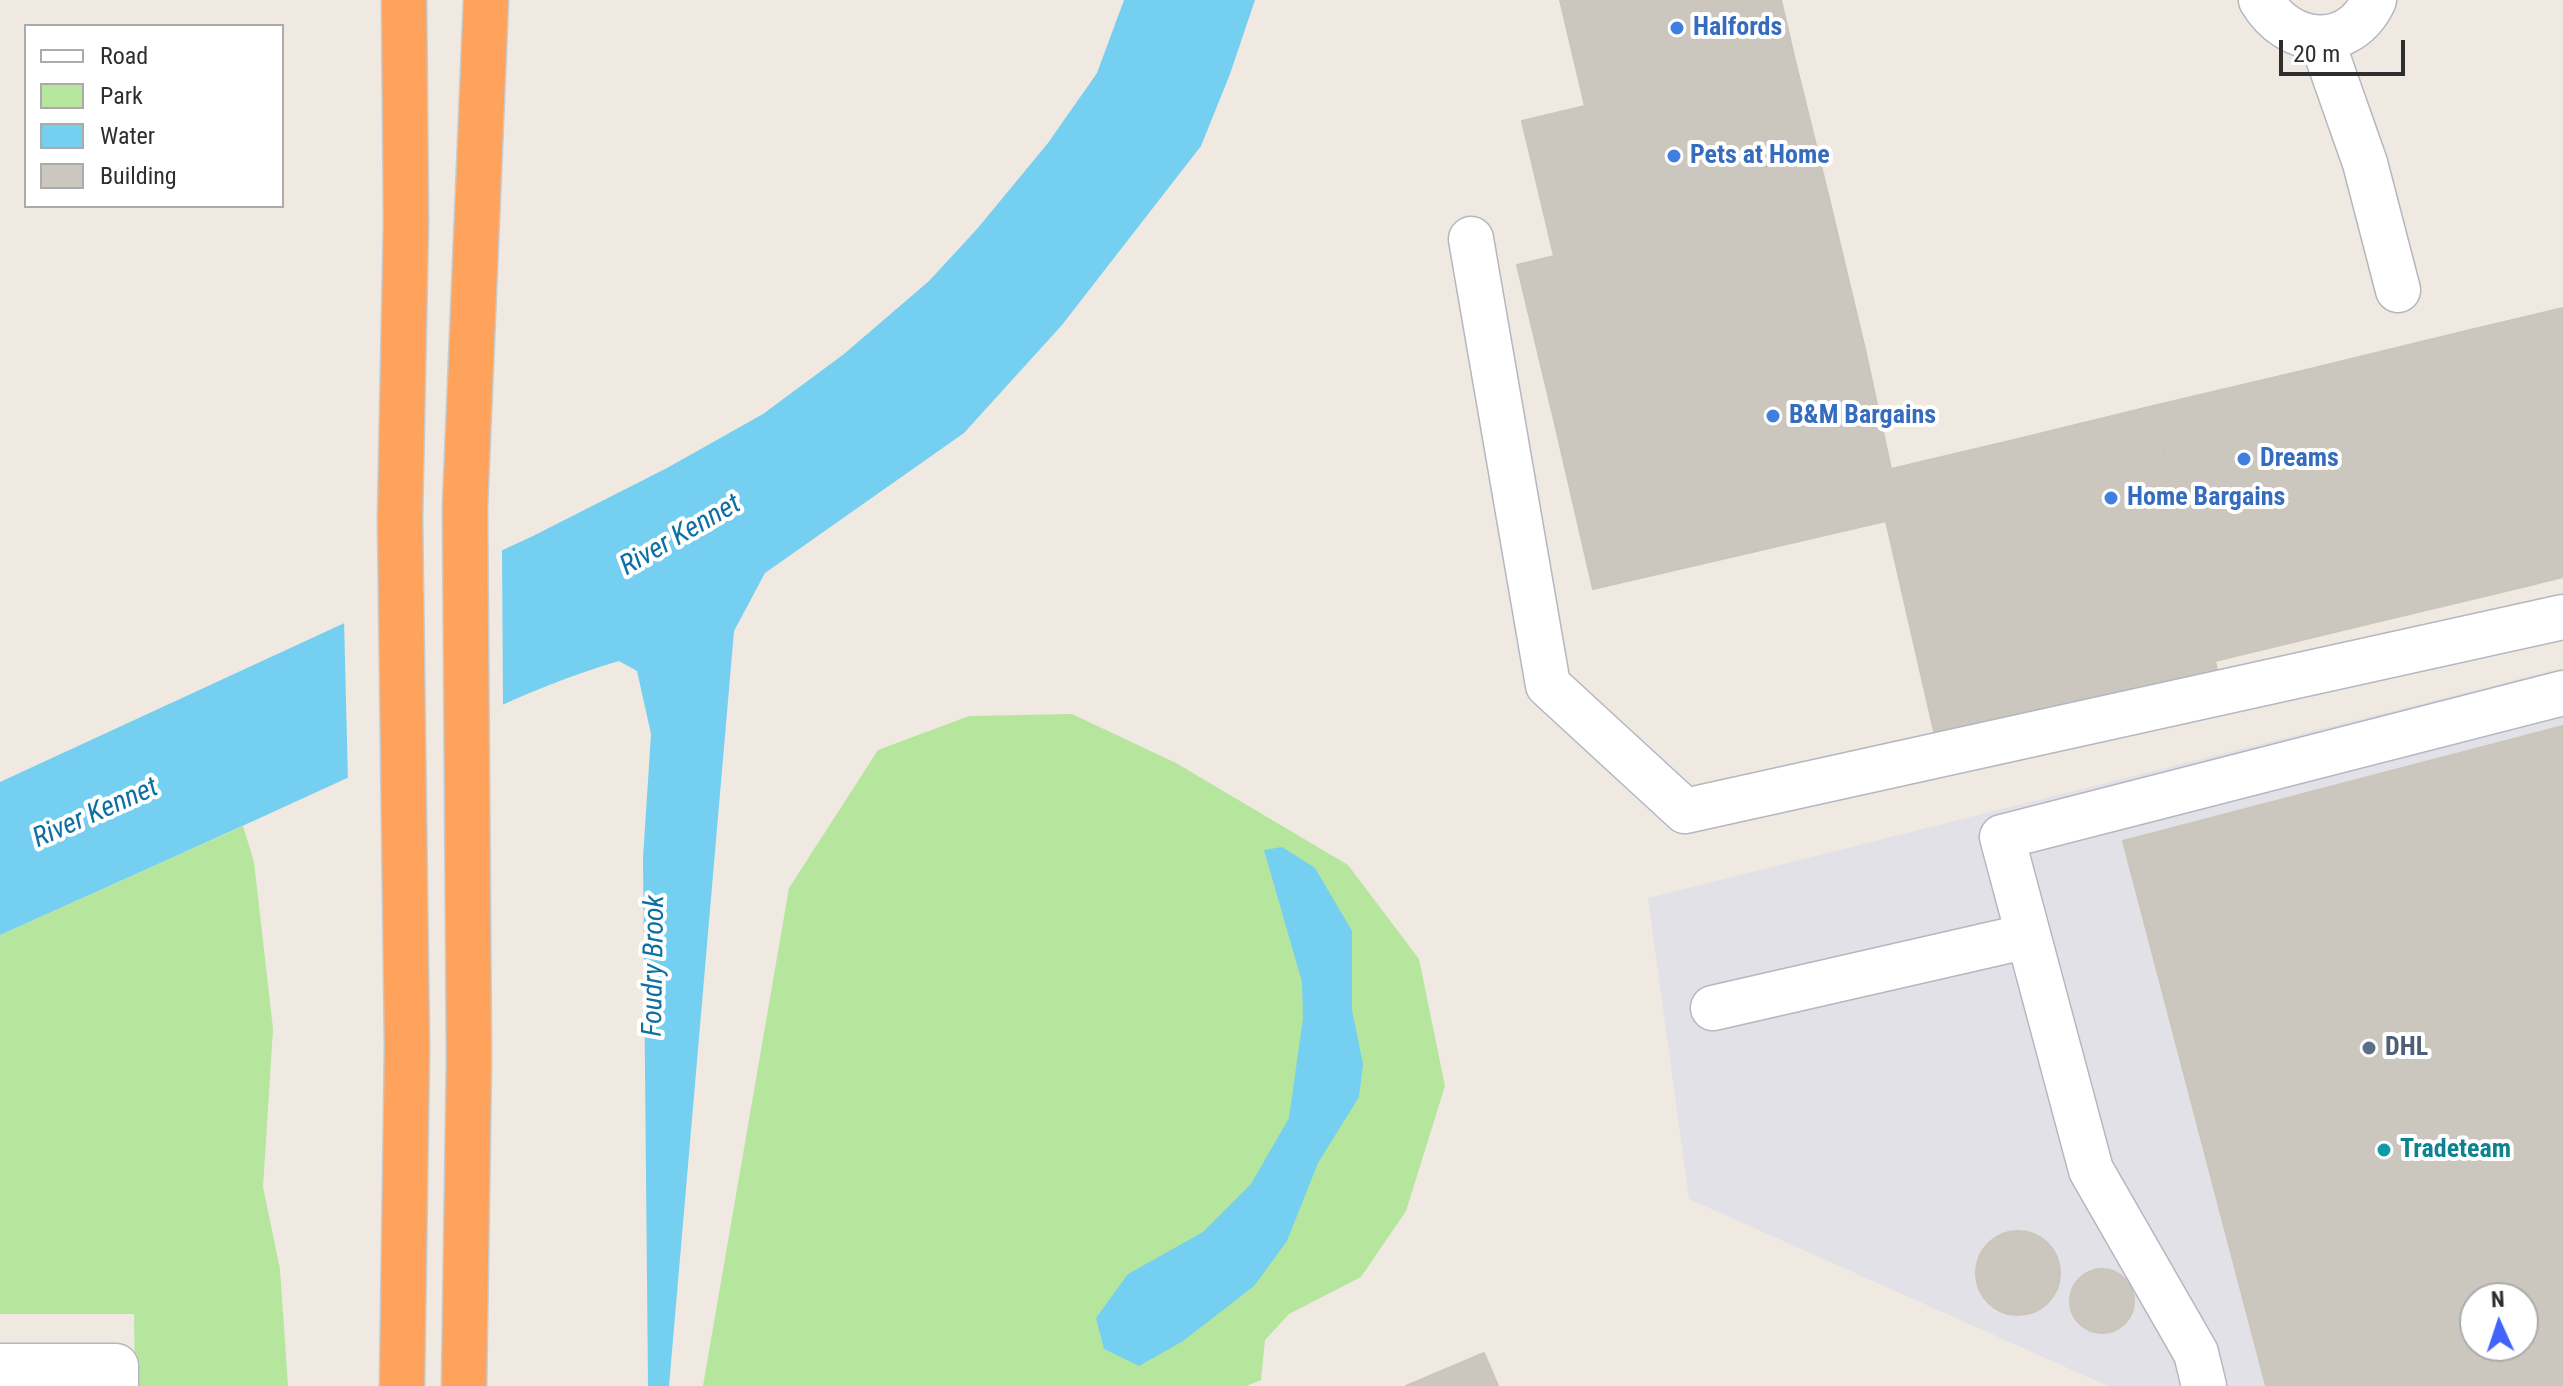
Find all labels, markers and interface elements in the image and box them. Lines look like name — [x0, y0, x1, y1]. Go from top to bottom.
place label: Halfords — [1693, 12, 1782, 44]
marker: Halfords — [1668, 19, 1686, 37]
legend — [24, 24, 284, 208]
scale bar — [2283, 24, 2409, 74]
text: 20 m — [2293, 40, 2340, 68]
text: Road — [100, 42, 148, 70]
text: Park — [100, 82, 143, 110]
text: Water — [100, 122, 155, 150]
place label: Pets at Home — [1690, 140, 1830, 172]
marker: Pets at Home — [1665, 147, 1683, 165]
text: Building — [100, 162, 177, 190]
place label: B&M Bargains — [1789, 400, 1936, 432]
marker: B&M Bargains — [1764, 407, 1782, 425]
place label: Dreams — [2260, 443, 2339, 475]
marker: Dreams — [2235, 450, 2253, 468]
place label: Home Bargains — [2127, 482, 2285, 514]
water label: River Kennet — [615, 488, 747, 584]
marker: Home Bargains — [2102, 489, 2120, 507]
water label: River Kennet — [28, 771, 164, 857]
water label: Foudry Brook — [637, 895, 673, 1037]
place label: DHL — [2385, 1032, 2428, 1064]
marker: DHL — [2360, 1039, 2378, 1057]
place label: Tradeteam — [2400, 1134, 2511, 1166]
marker: Tradeteam — [2375, 1141, 2393, 1159]
north arrow — [2459, 1282, 2539, 1362]
text: N — [2490, 1287, 2505, 1312]

